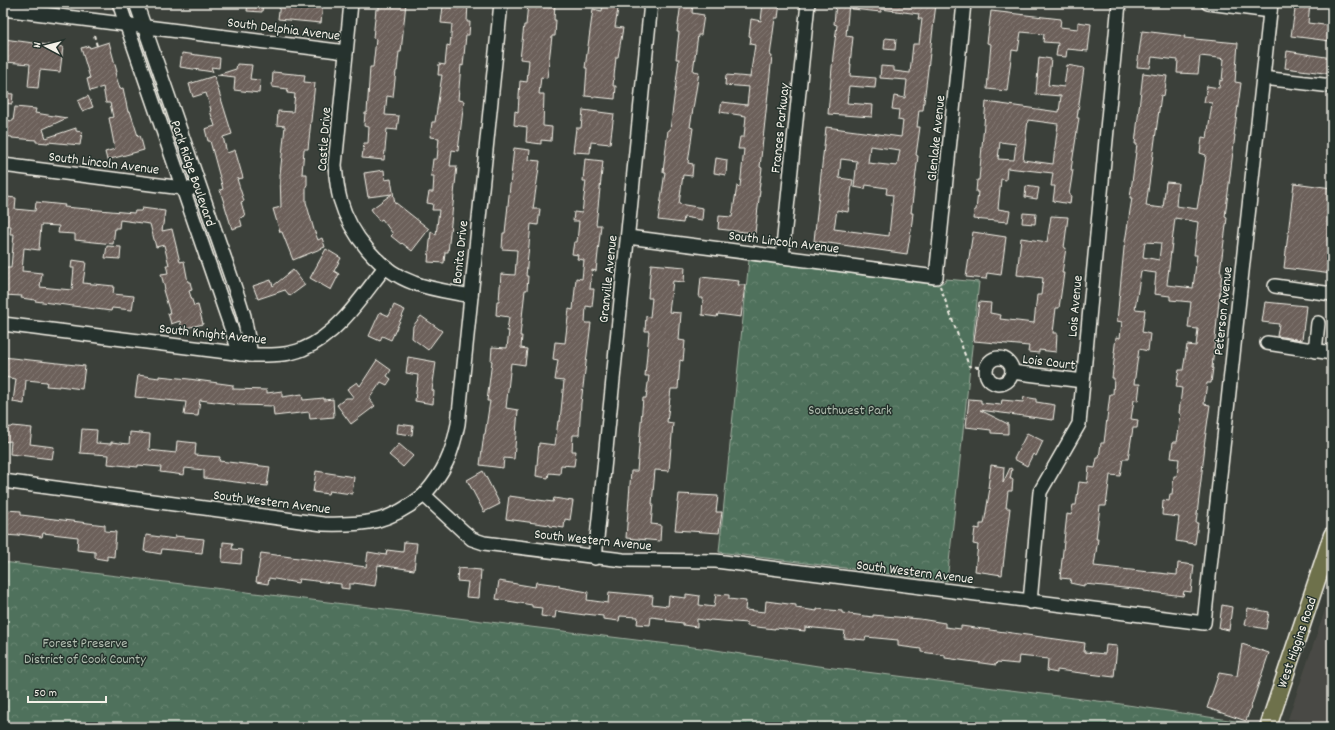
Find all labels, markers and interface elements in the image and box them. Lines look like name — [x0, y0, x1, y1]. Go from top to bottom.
street label: South Delphia Avenue — [226, 13, 341, 47]
north arrow — [26, 26, 66, 66]
text: N — [30, 41, 46, 49]
street label: Frances Parkway — [766, 82, 796, 174]
street label: Glenlake Avenue — [923, 94, 951, 182]
street label: Castle Drive — [313, 106, 337, 172]
street label: Park Ridge Boulevard — [165, 118, 220, 229]
street label: South Lincoln Avenue — [47, 147, 160, 181]
street label: Bonita Drive — [448, 219, 474, 285]
street label: South Lincoln Avenue — [727, 226, 840, 260]
street label: Granville Avenue — [594, 234, 624, 324]
street label: Peterson Avenue — [1209, 266, 1239, 357]
street label: Lois Avenue — [1063, 274, 1089, 338]
street label: South Knight Avenue — [158, 319, 268, 351]
street label: Lois Court — [1021, 350, 1076, 376]
park label: Southwest Park — [808, 401, 892, 421]
street label: South Western Avenue — [212, 486, 331, 520]
street label: South Western Avenue — [533, 525, 652, 557]
street label: South Western Avenue — [855, 556, 974, 590]
street label: West Higgins Road — [1273, 595, 1323, 691]
park label: Forest Preserve District of Cook County — [24, 634, 146, 670]
scale bar — [28, 678, 106, 704]
text: 50 m — [34, 685, 57, 702]

